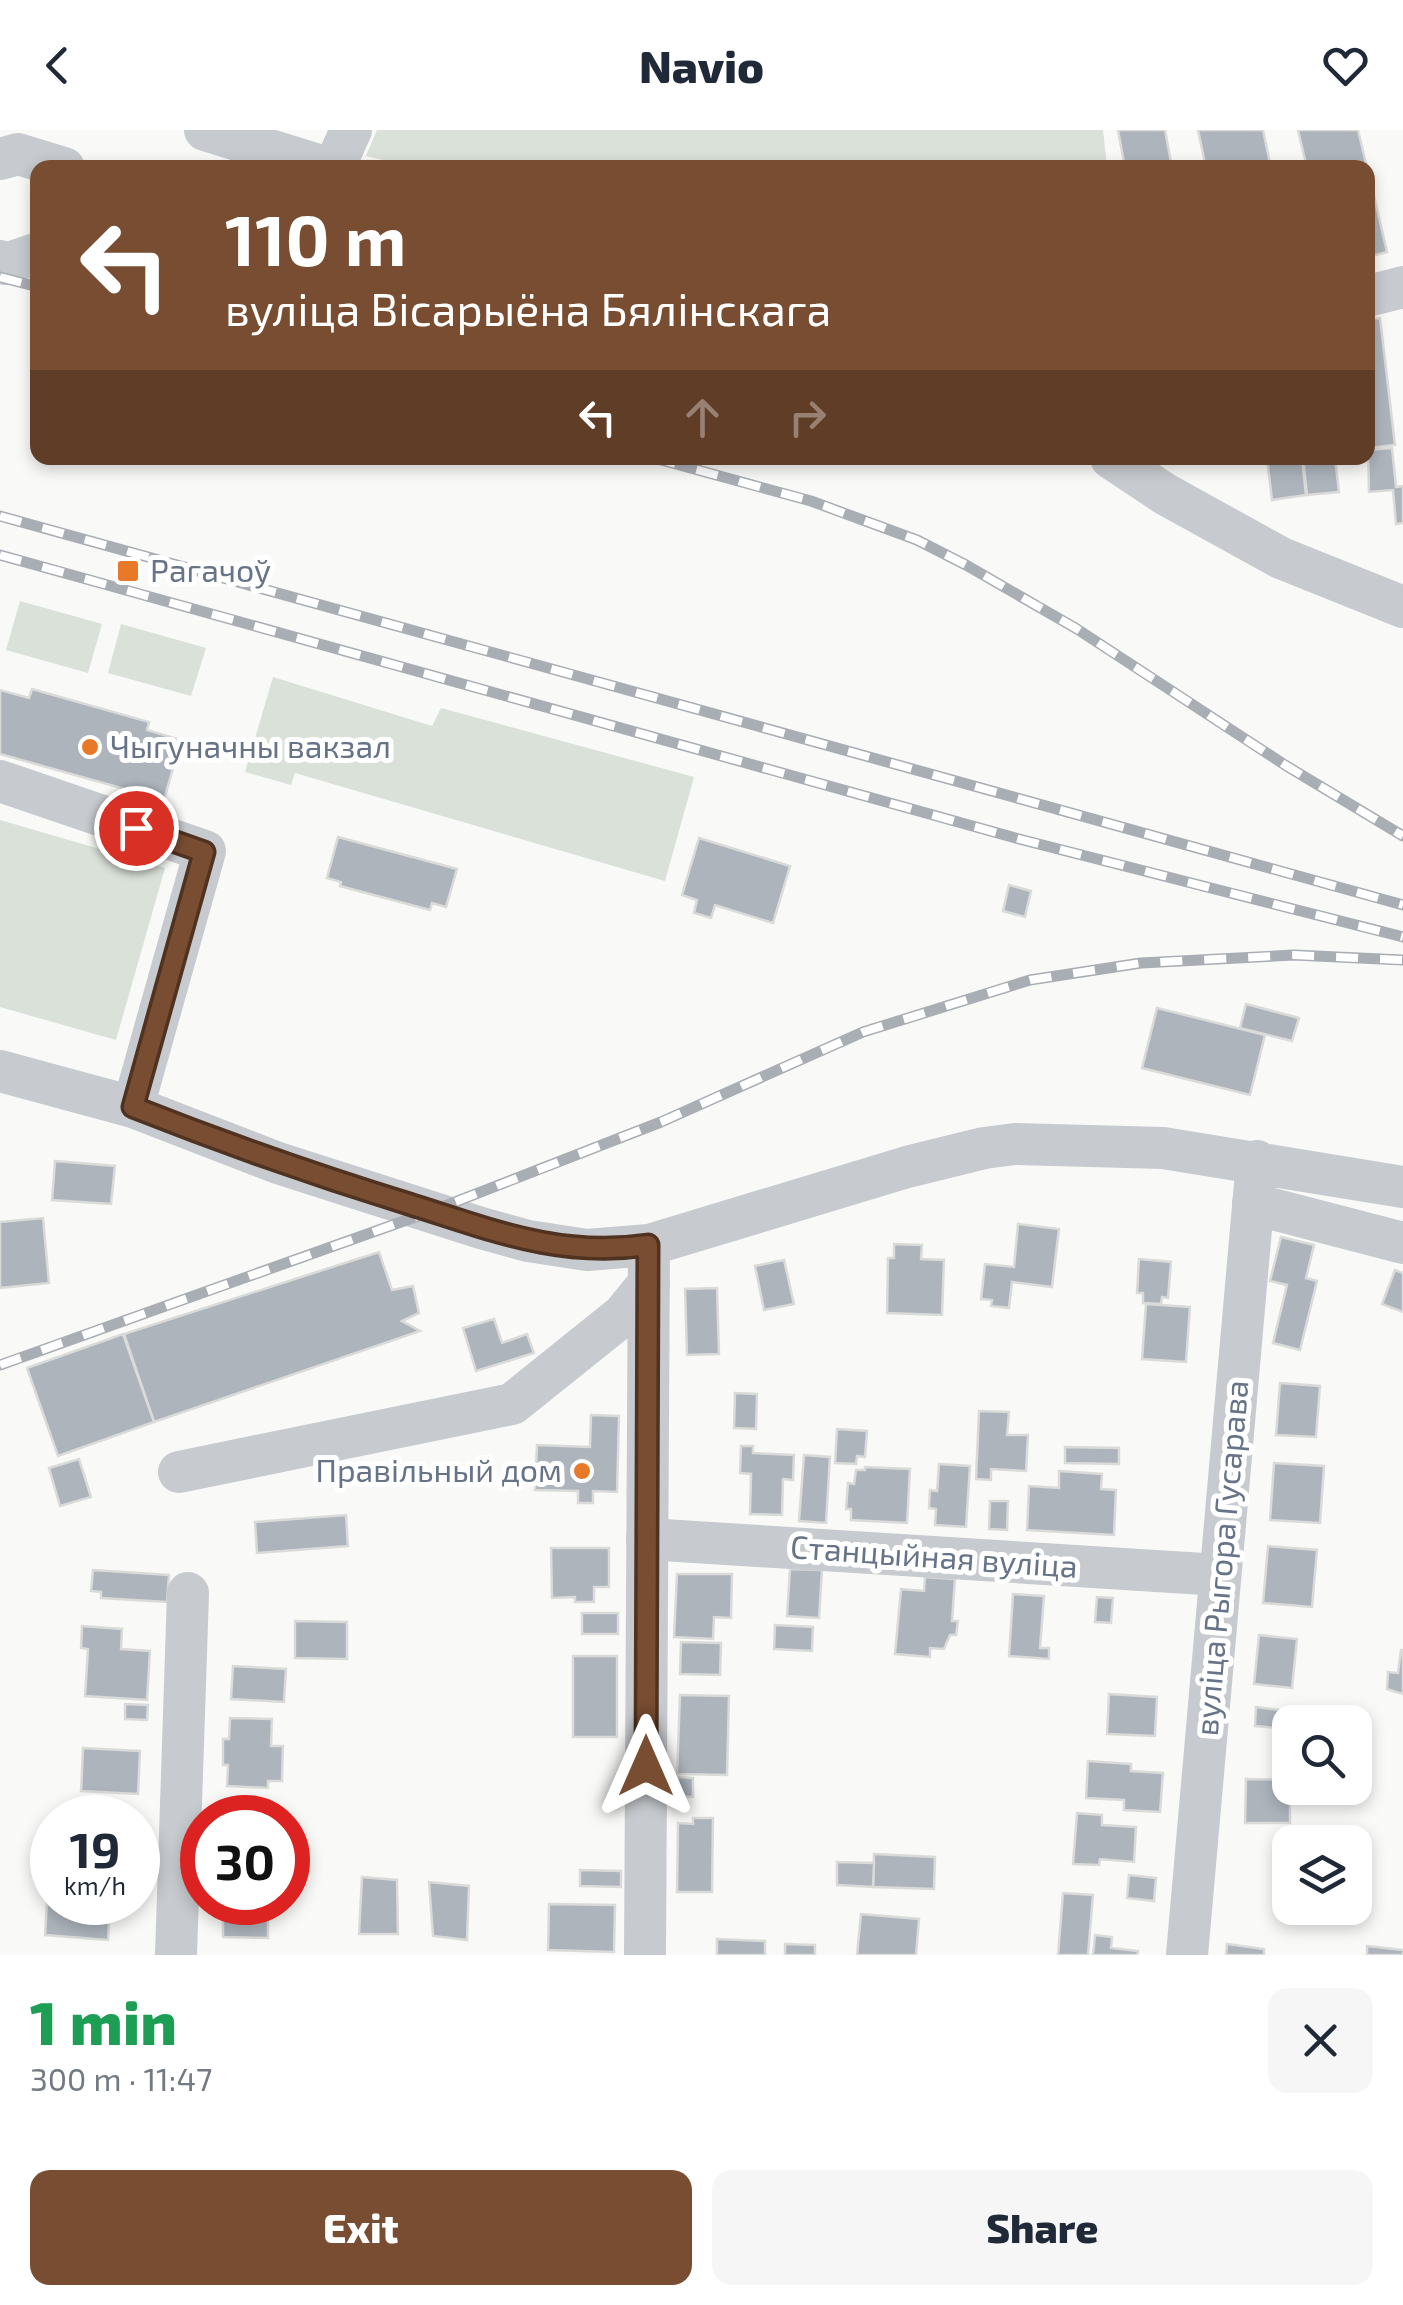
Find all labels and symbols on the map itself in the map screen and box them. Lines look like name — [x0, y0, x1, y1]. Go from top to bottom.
place label: Рагачоў — [150, 550, 271, 589]
marker: Рагачоў — [115, 558, 141, 584]
place label: Чыгуначны вакзал — [110, 726, 391, 765]
marker: Чыгуначны вакзал — [79, 736, 101, 758]
pin — [94, 786, 179, 871]
street label: вуліца Рыгора Гусарава — [1186, 1378, 1255, 1737]
place label: Правільный дом — [316, 1450, 562, 1488]
marker: Правільный дом — [571, 1460, 593, 1482]
street label: Станцыйная вуліца — [789, 1526, 1079, 1585]
position arrow — [594, 1714, 698, 1818]
speed limit sign: 30 — [180, 1795, 310, 1925]

